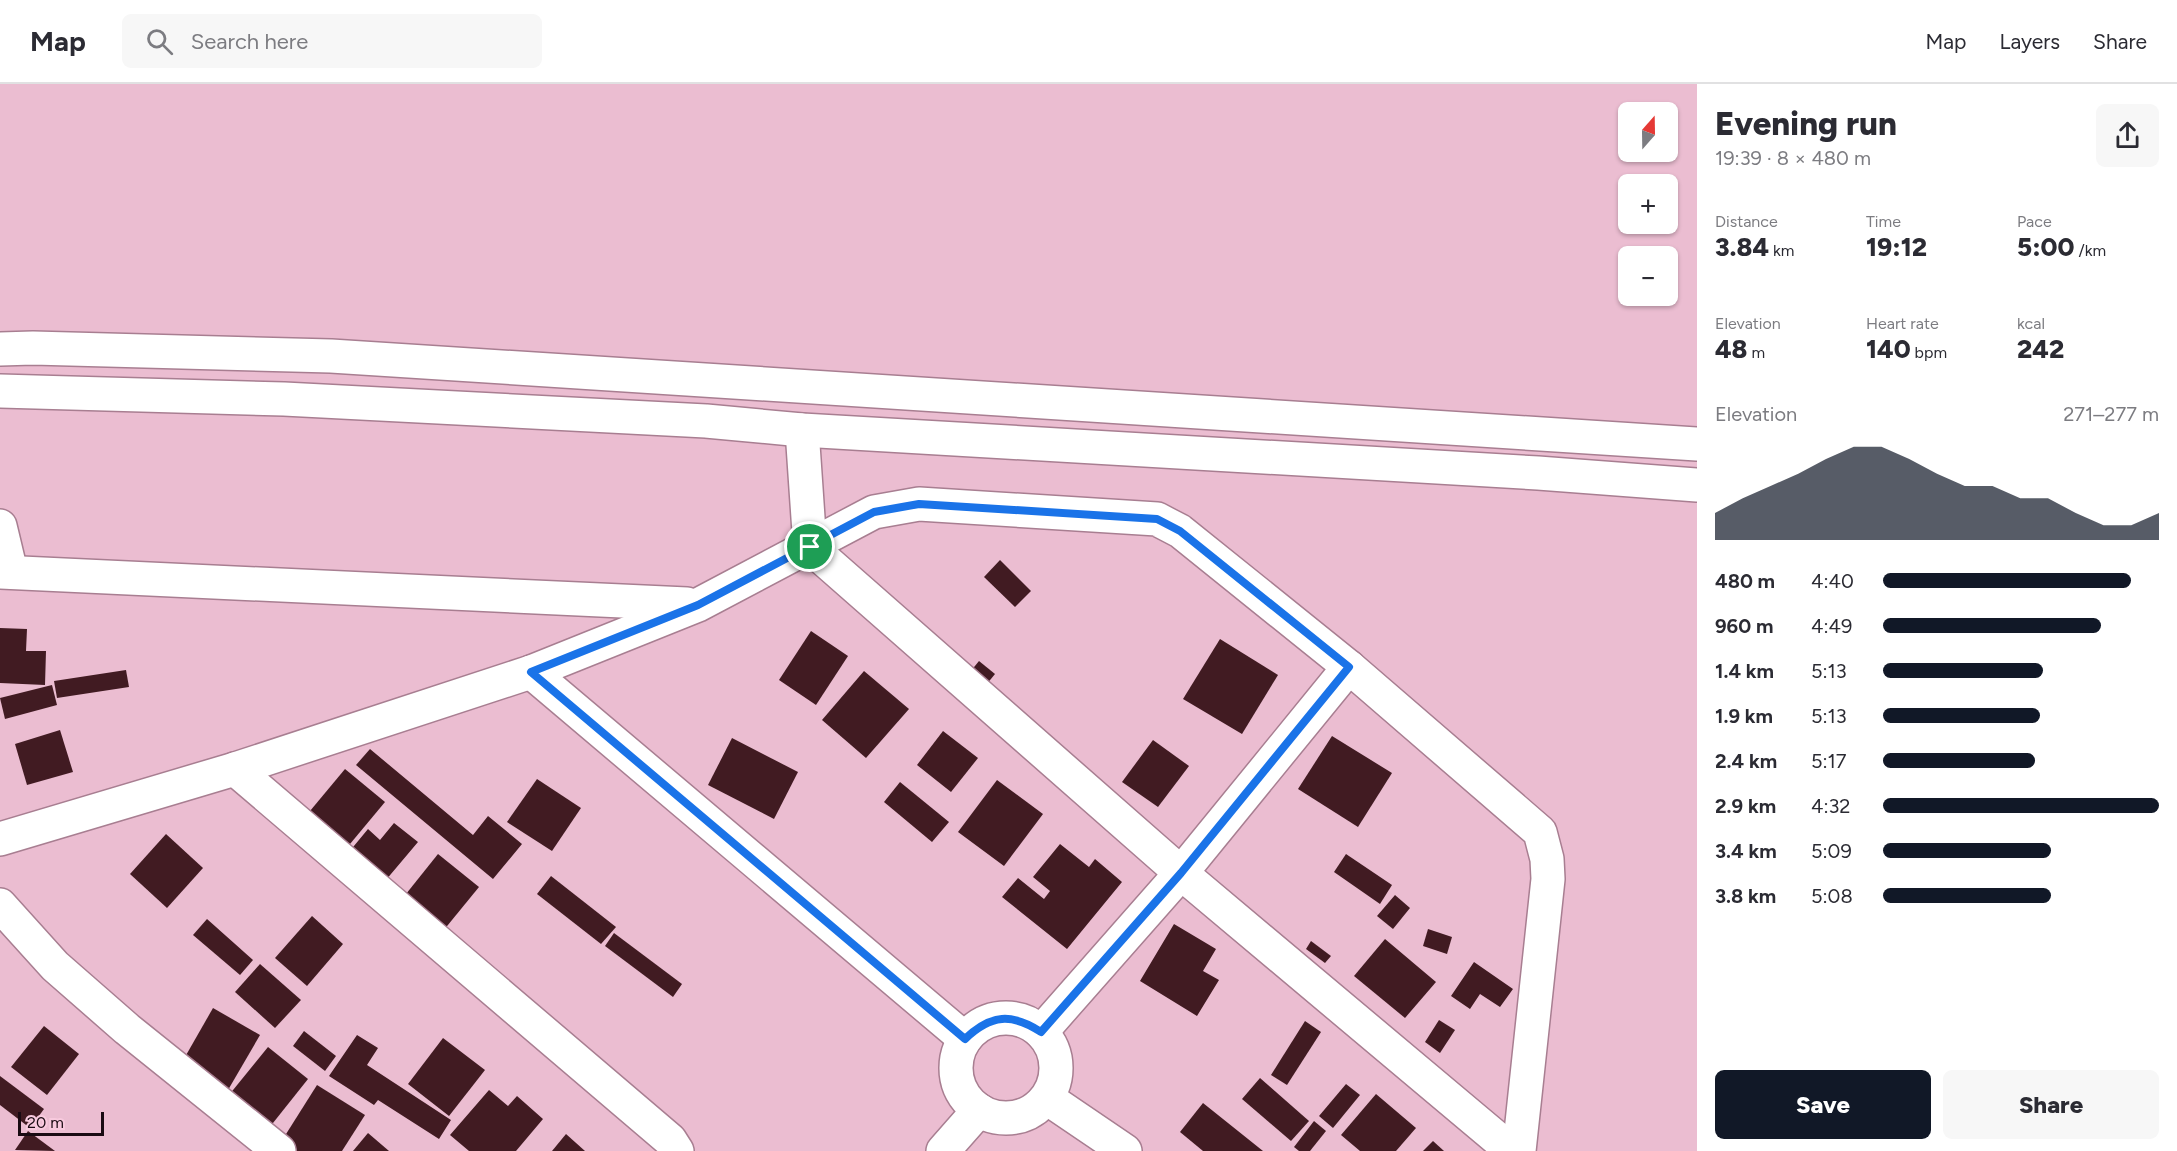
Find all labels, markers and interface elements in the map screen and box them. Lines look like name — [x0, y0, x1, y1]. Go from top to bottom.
search box — [122, 14, 542, 68]
text: Map — [30, 24, 86, 58]
icon: search — [143, 25, 176, 58]
text: Search here — [191, 28, 308, 55]
text: Map — [1926, 29, 1966, 54]
text: Layers — [1999, 29, 2060, 54]
text: Share — [2093, 29, 2147, 54]
north arrow — [1618, 102, 1678, 162]
map controls — [1618, 102, 1678, 306]
text: Evening run — [1715, 104, 1897, 143]
button: share — [2096, 104, 2159, 167]
text: 19:39 · 8 × 480 m — [1715, 146, 1871, 170]
button: + — [1618, 174, 1678, 234]
text: Distance — [1715, 212, 1778, 231]
text: Time — [1866, 212, 1901, 231]
text: Pace — [2017, 212, 2052, 231]
text: 3.84 — [1715, 231, 1769, 263]
text: 19:12 — [1866, 231, 1927, 263]
text: 5:00 — [2017, 231, 2075, 263]
text: km — [1769, 241, 1794, 260]
text: /km — [2075, 241, 2106, 260]
button: − — [1618, 246, 1678, 306]
text: Elevation — [1715, 314, 1781, 333]
text: Heart rate — [1866, 314, 1939, 333]
text: kcal — [2017, 314, 2045, 333]
text: 48 — [1715, 333, 1748, 365]
text: 140 — [1866, 333, 1911, 365]
text: 242 — [2017, 333, 2064, 365]
text: m — [1748, 343, 1765, 362]
text: bpm — [1911, 343, 1947, 362]
text: Elevation — [1715, 402, 1797, 426]
text: 271–277 m — [2063, 402, 2159, 426]
pin — [784, 521, 835, 572]
icon: arrive — [793, 530, 826, 563]
text: 480 m — [1715, 569, 1775, 593]
text: 4:40 — [1811, 569, 1854, 593]
text: 960 m — [1715, 614, 1773, 638]
text: 4:49 — [1811, 614, 1852, 638]
text: 1.4 km — [1715, 659, 1774, 683]
text: 5:13 — [1811, 659, 1847, 683]
text: 1.9 km — [1715, 704, 1773, 728]
text: 5:13 — [1811, 704, 1847, 728]
text: 2.4 km — [1715, 749, 1777, 773]
text: 5:17 — [1811, 749, 1847, 773]
text: 2.9 km — [1715, 794, 1776, 818]
text: 4:32 — [1811, 794, 1851, 818]
text: 3.4 km — [1715, 839, 1777, 863]
text: 5:09 — [1811, 839, 1852, 863]
text: 3.8 km — [1715, 884, 1776, 908]
text: 5:08 — [1811, 884, 1853, 908]
button: Save — [1715, 1070, 1931, 1139]
button: Share — [1943, 1070, 2159, 1139]
scale bar — [18, 1109, 104, 1136]
text: 20 m — [27, 1113, 64, 1132]

